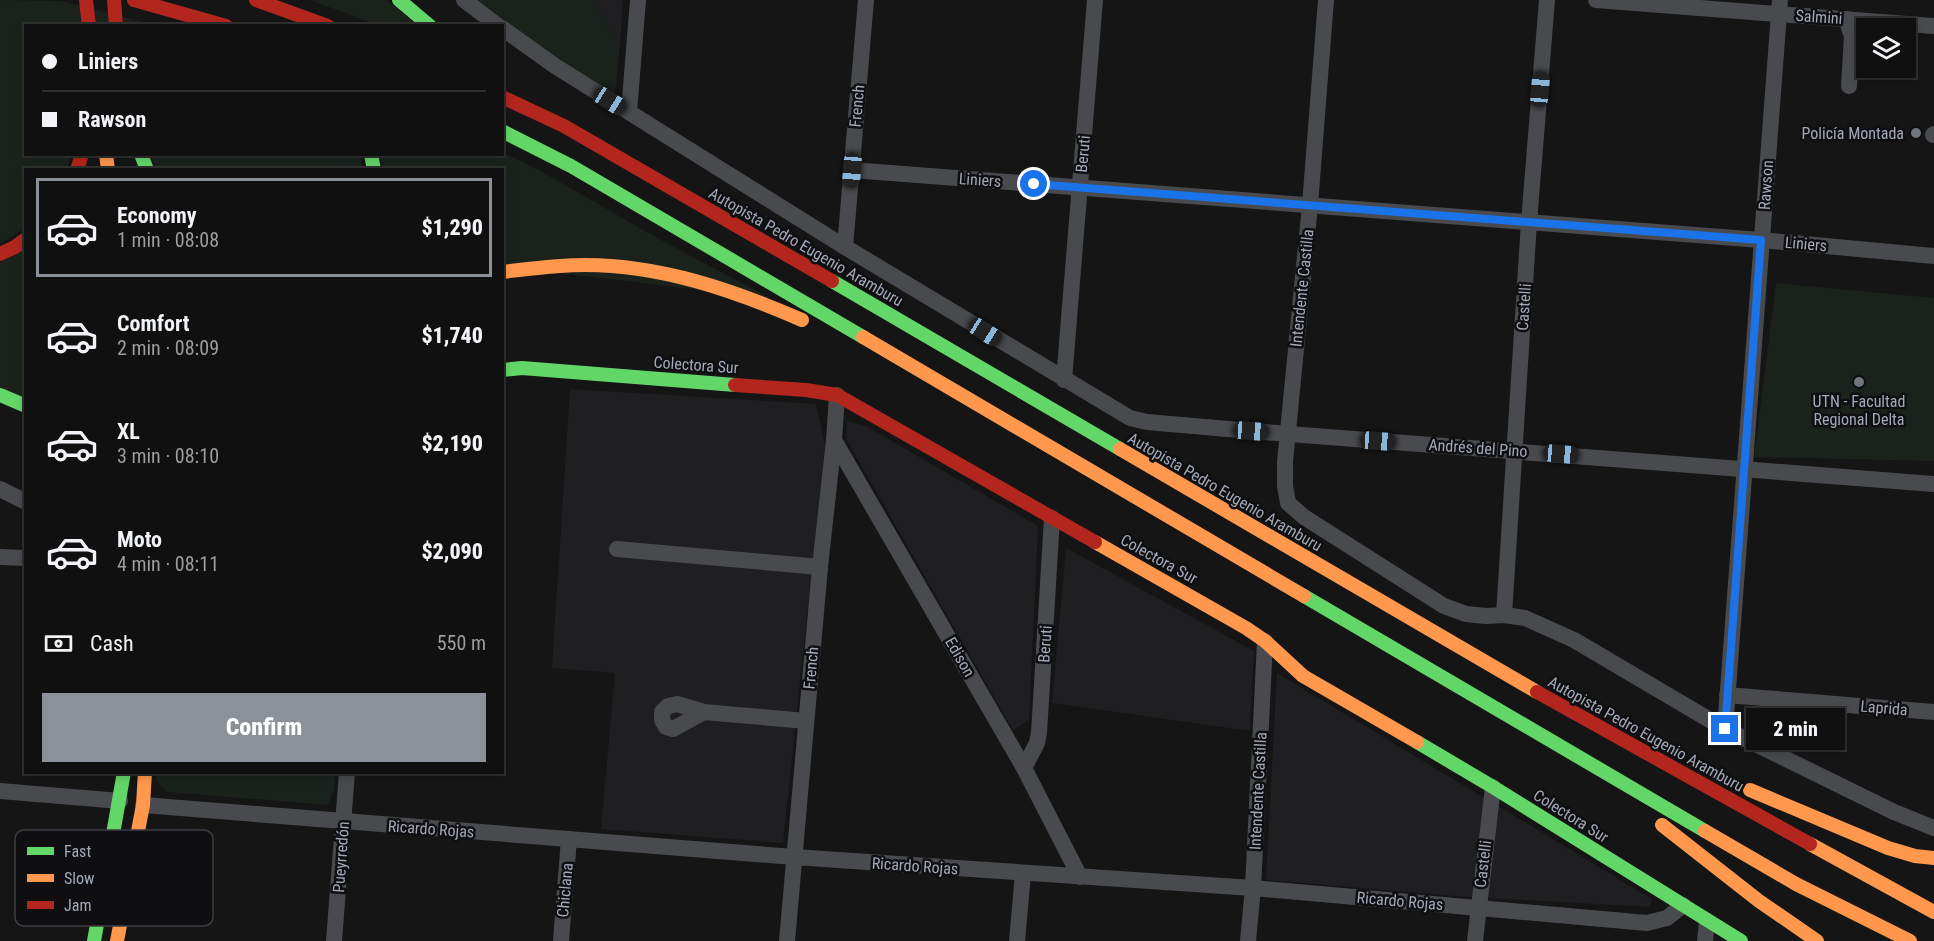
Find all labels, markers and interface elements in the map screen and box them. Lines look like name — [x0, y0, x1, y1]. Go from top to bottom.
street label: Salmini — [1795, 6, 1843, 28]
map controls — [1856, 18, 1916, 78]
button: layers — [1856, 18, 1916, 78]
text: Liniers — [78, 49, 138, 74]
car — [1529, 70, 1551, 108]
car — [590, 84, 630, 118]
street label: French — [846, 84, 868, 128]
text: Rawson — [78, 107, 146, 132]
place label: Policía Montada — [1802, 124, 1904, 143]
marker: Policía Montada — [1909, 126, 1923, 140]
street label: Beruti — [1072, 135, 1094, 173]
car — [841, 151, 863, 189]
street label: Rawson — [1755, 160, 1777, 210]
street label: Liniers — [958, 169, 1002, 191]
route start — [1020, 170, 1047, 197]
street label: Autopista Pedro Eugenio Aramburu — [706, 184, 906, 310]
icon: car — [45, 201, 99, 255]
text: Economy — [117, 203, 197, 228]
text: $1,290 — [421, 215, 483, 240]
text: 1 min · 08:08 — [117, 228, 219, 252]
street label: Intendente Castilla — [1286, 228, 1318, 348]
street label: Liniers — [1784, 233, 1828, 255]
street label: Castelli — [1513, 283, 1535, 331]
icon: car — [45, 309, 99, 363]
text: Comfort — [117, 311, 190, 336]
car — [965, 315, 1005, 349]
text: $1,740 — [421, 323, 483, 348]
text: 2 min · 08:09 — [117, 336, 219, 360]
street label: Colectora Sur — [653, 353, 739, 377]
marker: UTN - Facultad Regional Delta — [1852, 375, 1866, 389]
place label: UTN - Facultad Regional Delta — [1813, 392, 1905, 429]
icon: car — [45, 417, 99, 471]
text: XL — [117, 419, 140, 444]
car — [1232, 421, 1270, 441]
street label: Autopista Pedro Eugenio Aramburu — [1125, 429, 1325, 555]
text: $2,190 — [421, 431, 483, 456]
car — [1359, 431, 1397, 451]
street label: Andrés del Pino — [1428, 435, 1528, 461]
car — [1542, 443, 1580, 465]
text: 3 min · 08:10 — [117, 444, 219, 468]
icon: car — [45, 525, 99, 579]
text: Moto — [117, 527, 162, 552]
street label: Colectora Sur — [1117, 530, 1201, 588]
text: $2,090 — [421, 539, 483, 564]
text: 4 min · 08:11 — [117, 552, 219, 576]
street label: Beruti — [1034, 625, 1056, 663]
icon: cash — [42, 627, 75, 660]
text: Cash — [90, 631, 134, 656]
text: 550 m — [437, 631, 486, 655]
street label: Edison — [941, 634, 979, 680]
street label: French — [800, 646, 822, 690]
street label: Autopista Pedro Eugenio Aramburu — [1545, 672, 1747, 796]
button: Confirm — [42, 693, 486, 762]
street label: Laprida — [1860, 696, 1908, 720]
callout: 2 min — [1746, 708, 1845, 750]
route end — [1711, 715, 1738, 742]
text: 2 min — [1773, 717, 1818, 741]
street label: Intendente Castilla — [1245, 731, 1271, 851]
street label: Colectora Sur — [1530, 785, 1612, 847]
street label: Ricardo Rojas — [387, 817, 475, 841]
street label: Pueyrredón — [329, 821, 353, 893]
legend — [15, 830, 213, 926]
street label: Castelli — [1471, 839, 1495, 889]
text: Fast — [64, 842, 91, 861]
street label: Ricardo Rojas — [871, 854, 959, 878]
street label: Chiclana — [553, 862, 577, 918]
text: Slow — [64, 869, 94, 888]
street label: Ricardo Rojas — [1356, 888, 1444, 914]
text: Jam — [64, 896, 91, 915]

